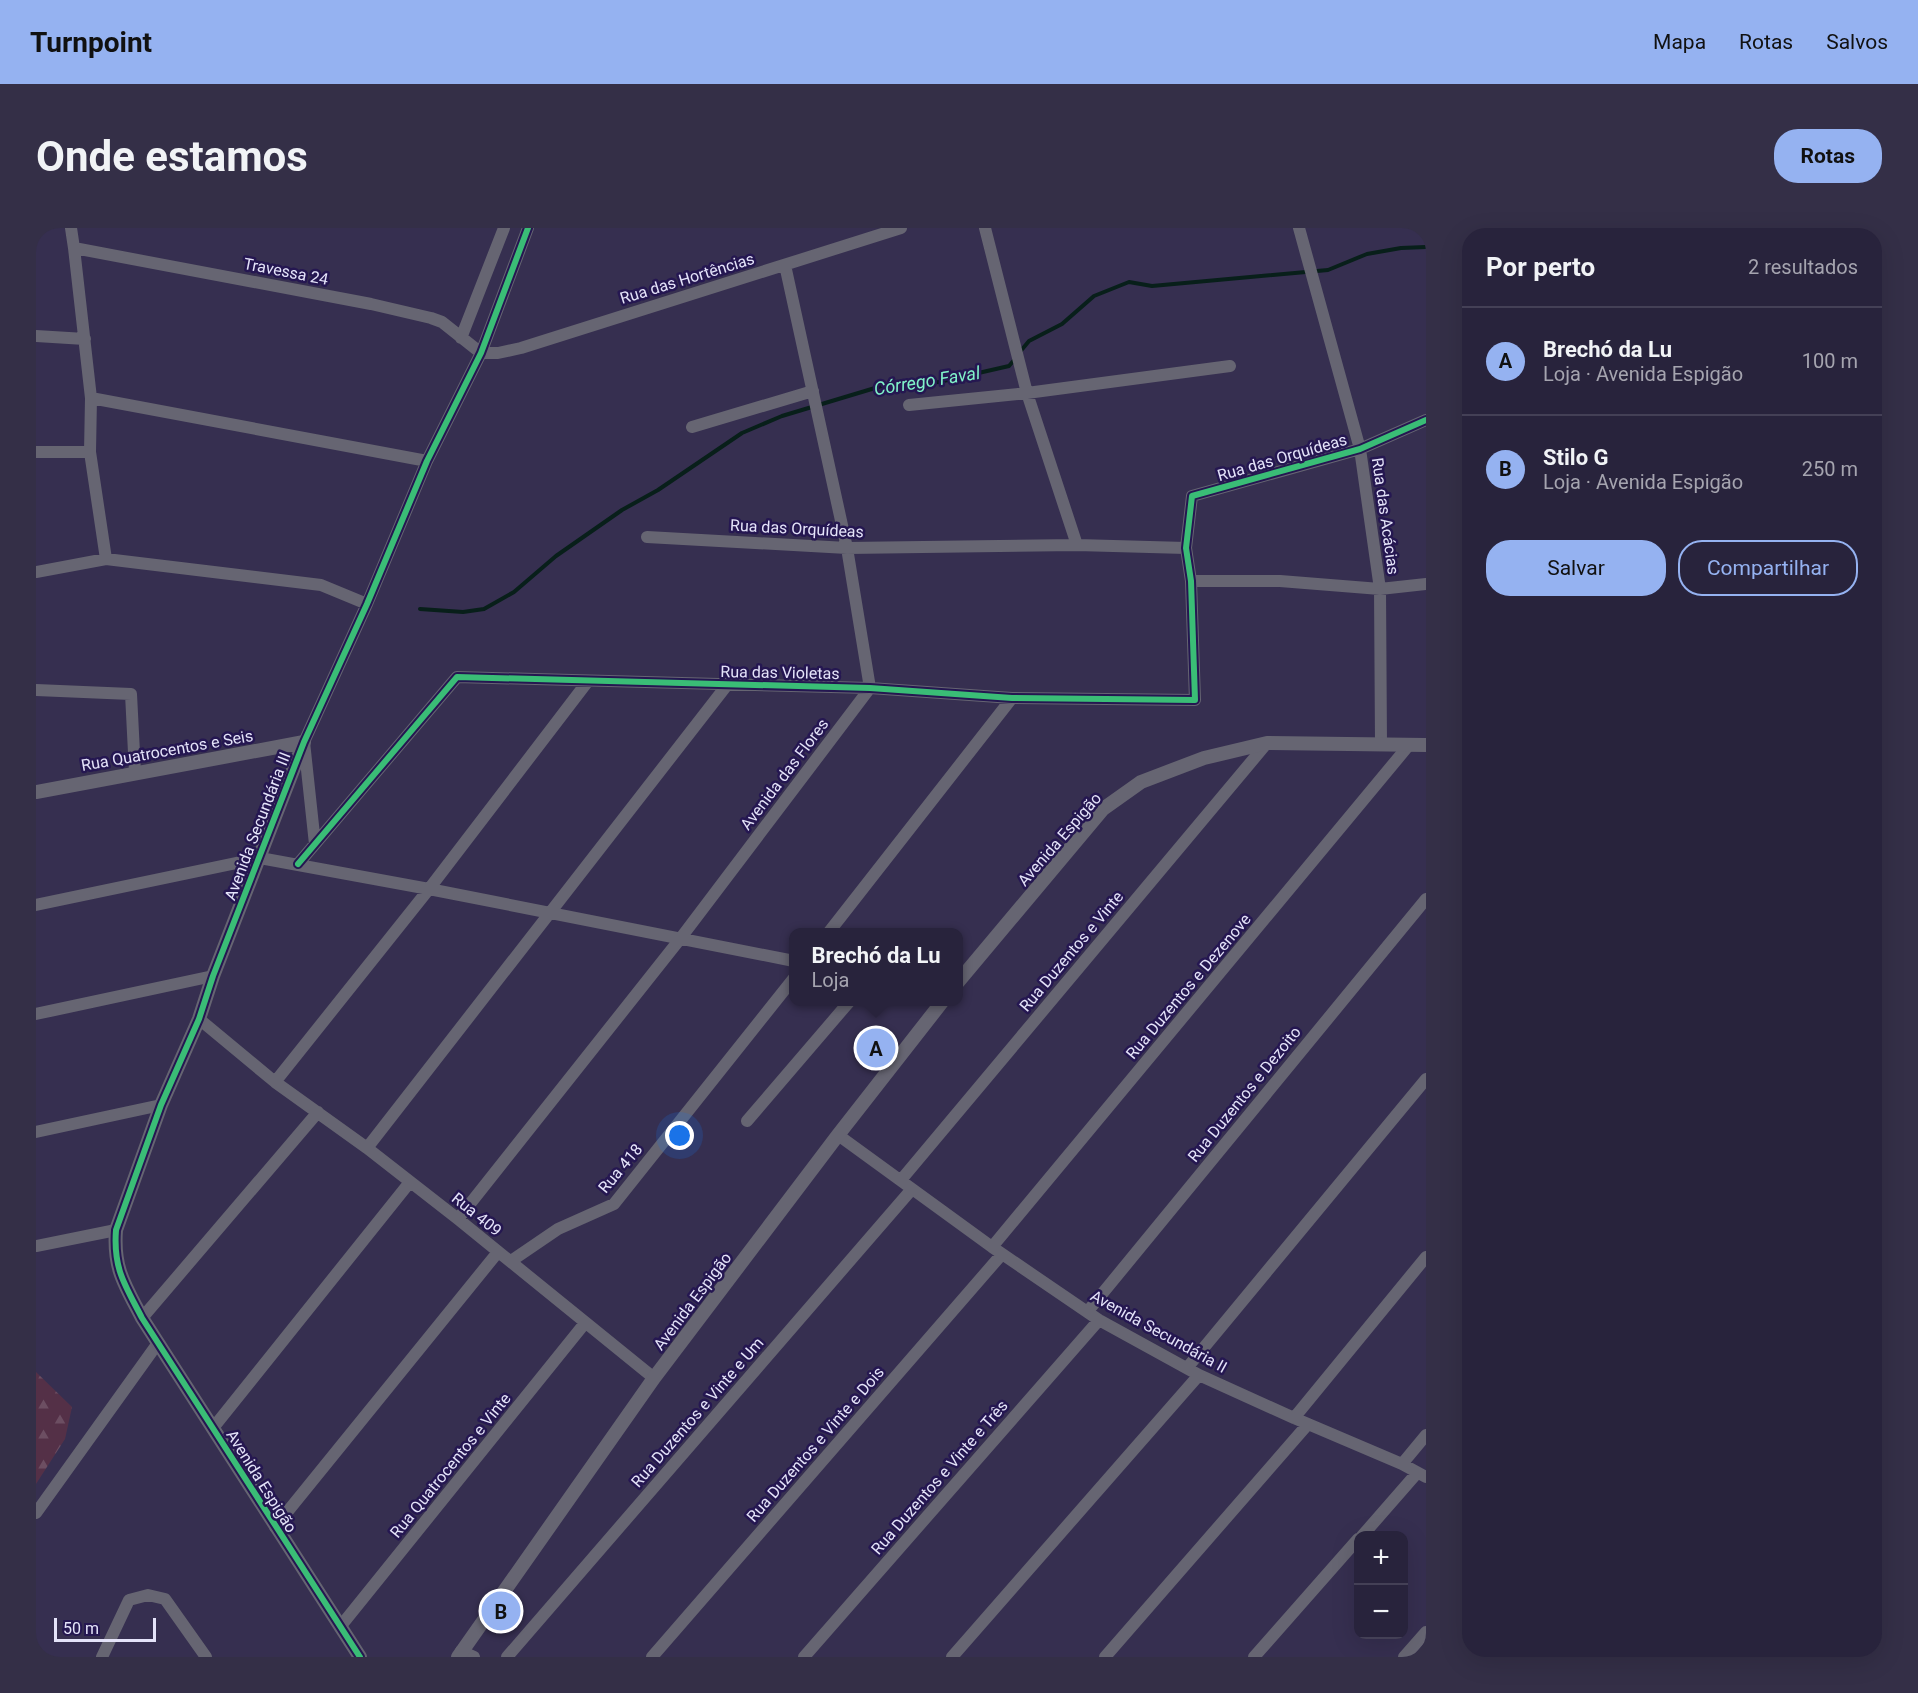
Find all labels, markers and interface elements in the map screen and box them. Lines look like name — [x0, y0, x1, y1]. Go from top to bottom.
text: Turnpoint — [30, 26, 152, 59]
text: Mapa — [1653, 30, 1706, 54]
text: Rotas — [1739, 30, 1793, 54]
text: Salvos — [1826, 30, 1888, 54]
button: Rotas — [1774, 129, 1882, 183]
text: Onde estamos — [36, 132, 308, 181]
street label: Rua das Hortências — [618, 249, 757, 308]
text: Por perto — [1486, 252, 1595, 282]
street label: Travessa 24 — [242, 254, 330, 289]
text: 2 resultados — [1748, 255, 1858, 279]
text: Brechó da Lu — [1543, 337, 1672, 362]
text: A — [1499, 349, 1512, 373]
text: 100 m — [1802, 349, 1858, 373]
water label: Córrego Faval — [872, 362, 982, 399]
text: Loja · Avenida Espigão — [1543, 362, 1743, 386]
street label: Rua das Orquídeas — [1215, 430, 1349, 485]
text: Stilo G — [1543, 445, 1609, 470]
street label: Rua das Acácias — [1368, 456, 1403, 576]
text: B — [1499, 457, 1512, 481]
text: 250 m — [1802, 457, 1858, 481]
text: Loja · Avenida Espigão — [1543, 470, 1743, 494]
street label: Rua das Orquídeas — [730, 516, 864, 541]
button: Salvar — [1486, 540, 1666, 596]
button: Compartilhar — [1678, 540, 1858, 596]
street label: Rua das Violetas — [720, 662, 840, 683]
street label: Avenida das Flores — [736, 715, 832, 834]
street label: Rua Quatrocentos e Seis — [80, 726, 255, 775]
street label: Avenida Secundária III — [220, 749, 295, 903]
street label: Avenida Espigão — [1014, 789, 1105, 890]
street label: Rua Duzentos e Vinte — [1015, 887, 1127, 1015]
street label: Rua Duzentos e Dezenove — [1122, 910, 1255, 1063]
popup — [789, 928, 963, 1006]
text: Brechó da Lu — [811, 943, 941, 968]
text: Loja — [811, 968, 849, 992]
street label: Rua Duzentos e Dezoito — [1184, 1023, 1305, 1166]
pin: A — [856, 1026, 896, 1070]
your location — [665, 1121, 694, 1150]
street label: Rua 418 — [594, 1140, 646, 1197]
street label: Rua 409 — [448, 1189, 505, 1240]
street label: Avenida Espigão — [649, 1249, 735, 1354]
street label: Avenida Secundária II — [1087, 1286, 1230, 1377]
street label: Rua Duzentos e Vinte e Um — [627, 1334, 768, 1491]
street label: Rua Duzentos e Vinte e Dois — [743, 1363, 888, 1526]
street label: Rua Quatrocentos e Vinte — [386, 1389, 515, 1542]
street label: Rua Duzentos e Vinte e Três — [867, 1396, 1012, 1558]
street label: Avenida Espigão — [222, 1426, 301, 1536]
map controls — [1354, 1531, 1408, 1639]
button: + — [1354, 1531, 1408, 1585]
button: − — [1354, 1585, 1408, 1639]
pin: B — [482, 1588, 520, 1634]
scale bar — [54, 1615, 156, 1642]
text: 50 m — [63, 1619, 99, 1638]

